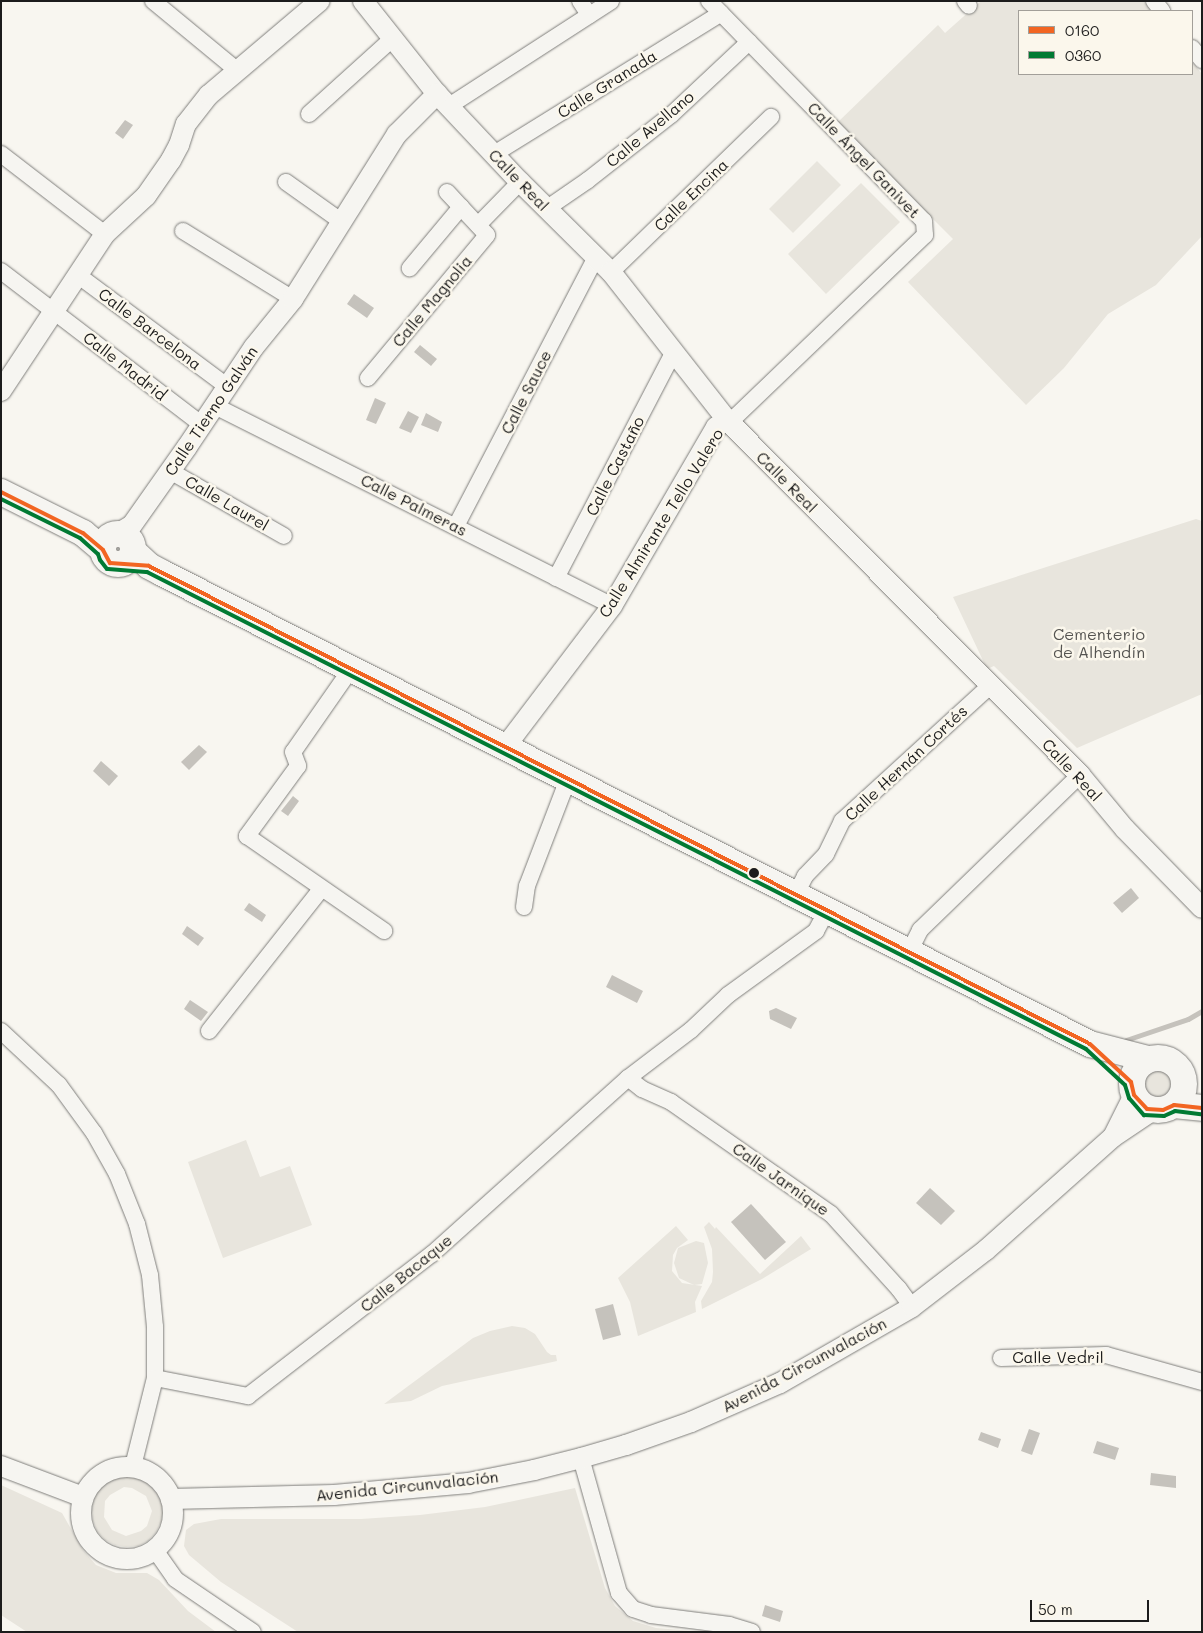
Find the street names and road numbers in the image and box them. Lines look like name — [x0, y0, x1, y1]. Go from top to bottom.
street label: Calle Granada — [554, 46, 660, 122]
street label: Calle Avellano — [602, 87, 698, 171]
street label: Calle Ángel Ganivet — [804, 98, 924, 222]
street label: Calle Real — [485, 145, 553, 215]
street label: Calle Encina — [650, 155, 732, 235]
street label: Calle Magnolia — [388, 251, 476, 351]
street label: Calle Barcelona — [95, 284, 205, 374]
street label: Calle Madrid — [80, 328, 170, 404]
street label: Calle Tierno Galván — [160, 343, 262, 479]
street label: Calle Sauce — [497, 347, 555, 437]
street label: Calle Castaño — [582, 413, 648, 519]
street label: Calle Almirante Tello Valero — [595, 425, 727, 621]
street label: Calle Real — [752, 447, 822, 517]
street label: Calle Palmeras — [358, 470, 470, 540]
street label: Calle Laurel — [182, 471, 272, 535]
street label: Calle Hernán Cortés — [841, 701, 971, 825]
street label: Calle Real — [1038, 735, 1106, 805]
street label: Calle Jarnique — [729, 1138, 833, 1220]
street label: Calle Bacaque — [356, 1230, 456, 1316]
street label: Avenida Circunvalación — [719, 1314, 889, 1416]
street label: Calle Vedril — [1012, 1347, 1104, 1367]
street label: Avenida Circunvalación — [315, 1467, 499, 1505]

